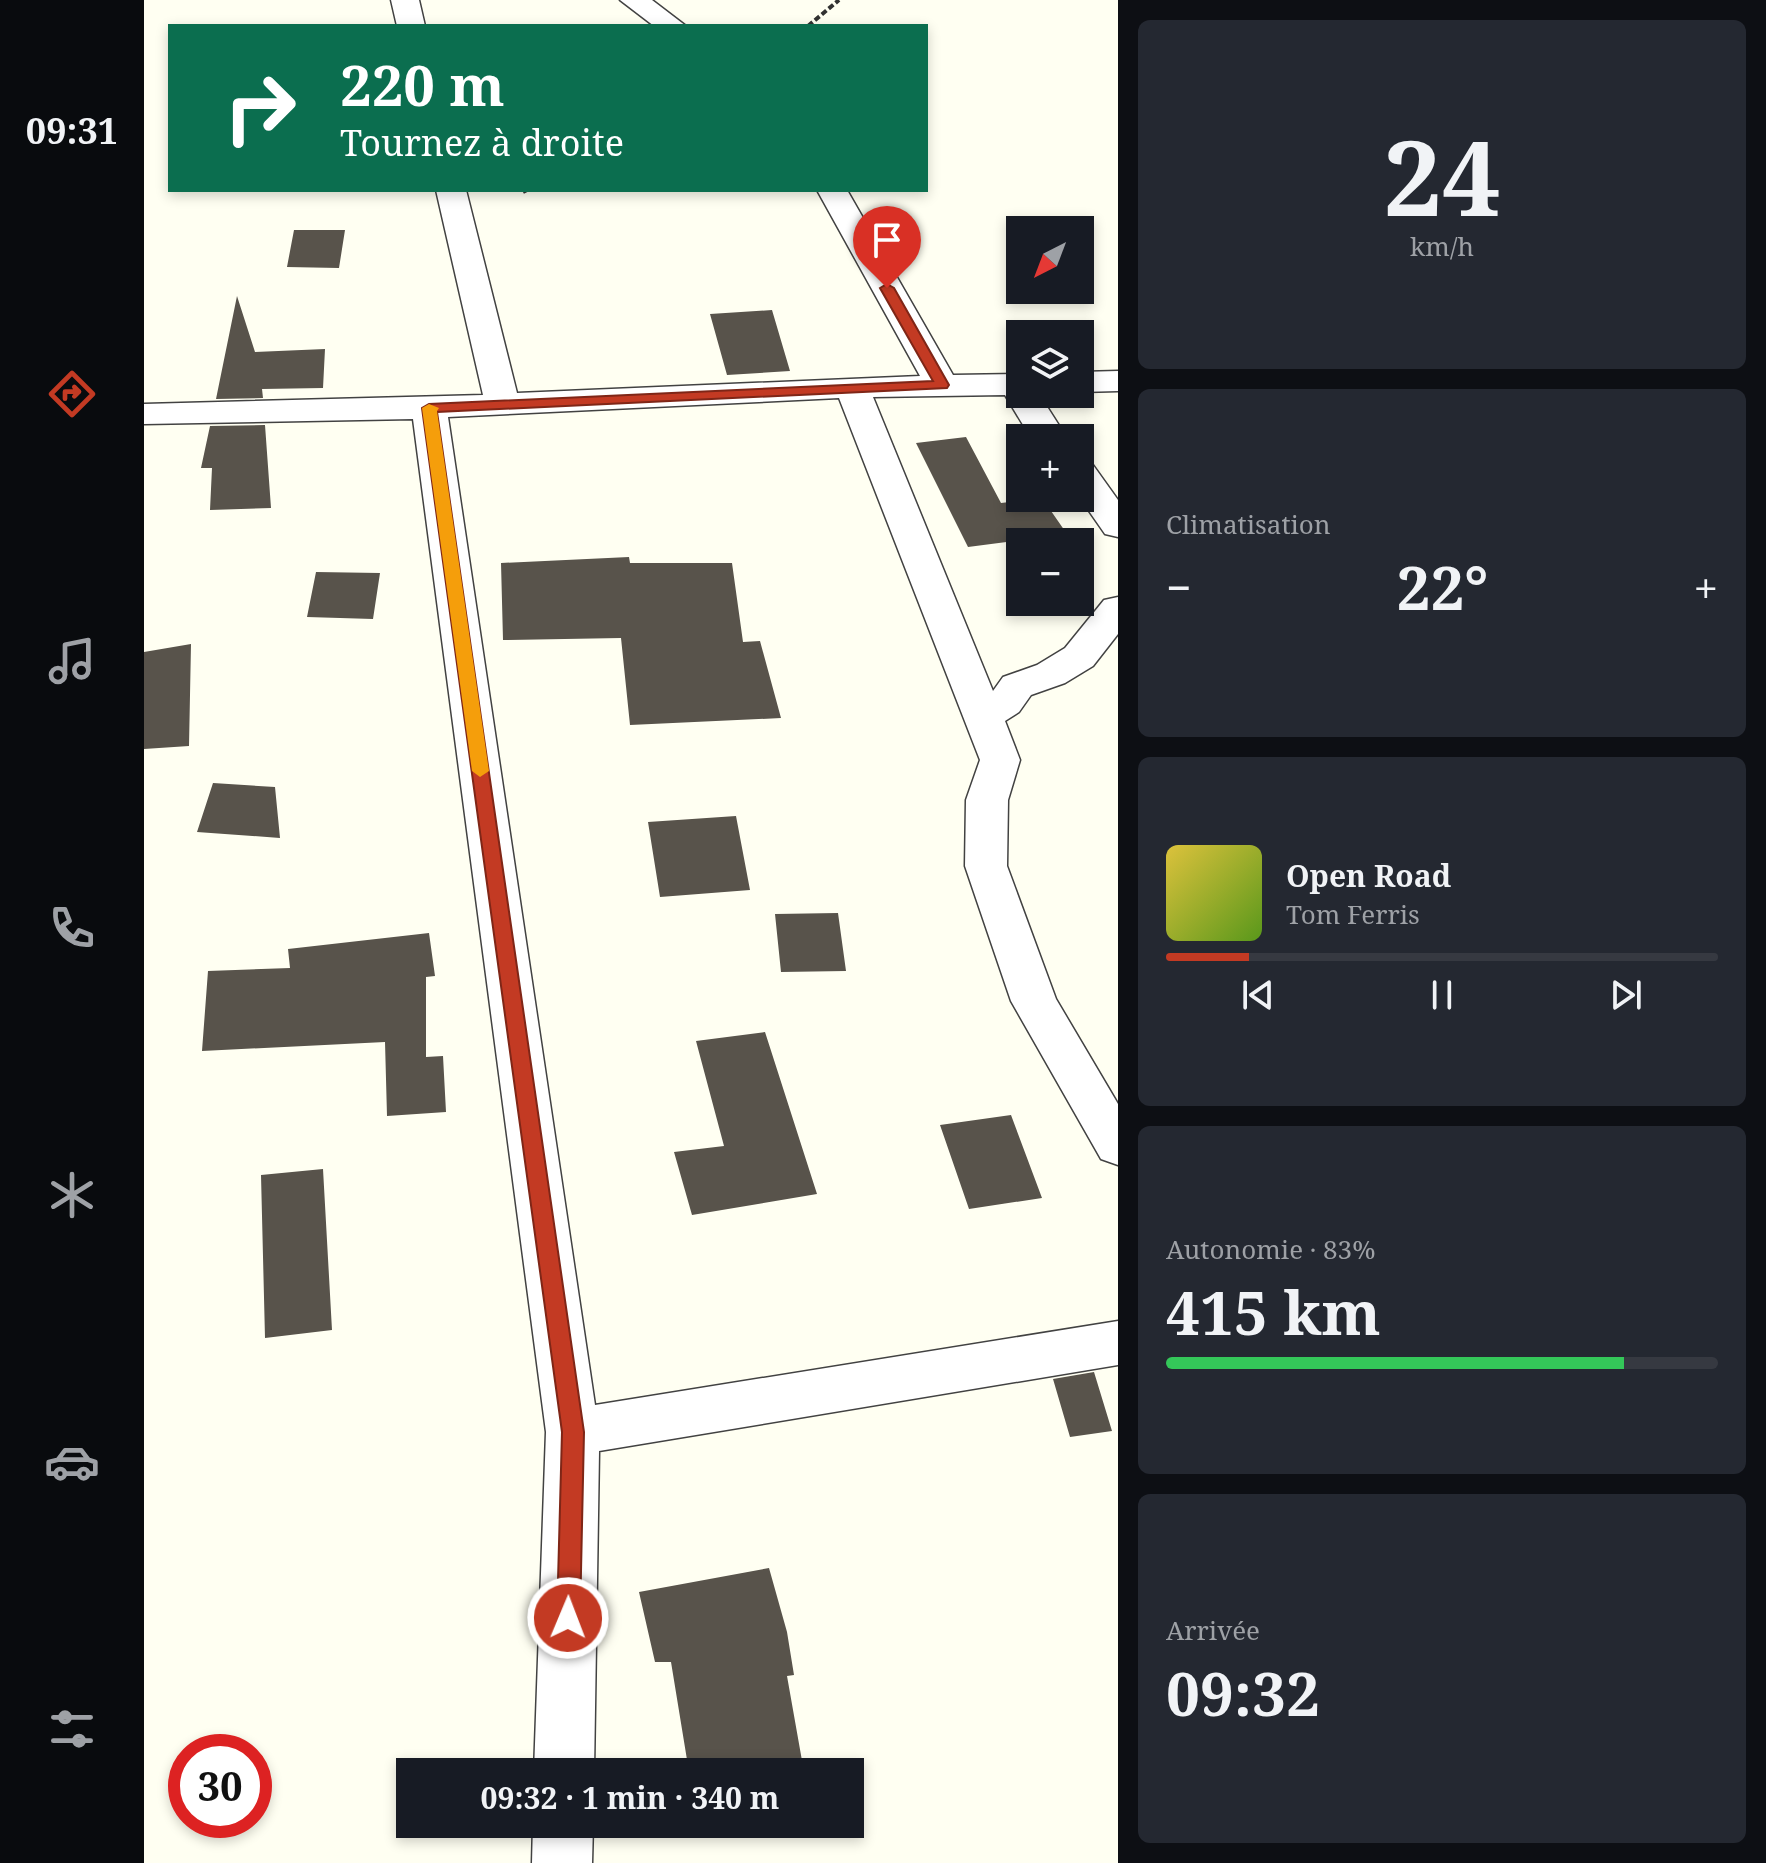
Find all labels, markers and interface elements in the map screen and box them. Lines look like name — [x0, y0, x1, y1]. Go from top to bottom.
text: 220 m — [340, 46, 505, 122]
icon: right — [208, 56, 312, 160]
text: 24 — [1383, 105, 1501, 246]
text: 09:31 — [26, 106, 118, 155]
text: Tournez à droite — [340, 118, 624, 167]
pin — [853, 206, 921, 288]
north arrow — [1006, 216, 1094, 304]
map controls — [1006, 216, 1094, 616]
icon: arrive — [865, 218, 909, 262]
text: km/h — [1410, 228, 1474, 264]
button: layers — [1006, 320, 1094, 408]
icon: directions — [44, 366, 100, 422]
button: + — [1006, 424, 1094, 512]
text: Climatisation — [1166, 506, 1331, 542]
button: − — [1006, 528, 1094, 616]
text: 22° — [1397, 546, 1488, 628]
text: − — [1166, 557, 1191, 617]
text: + — [1693, 557, 1718, 617]
icon: music — [44, 633, 100, 689]
text: Open Road — [1286, 855, 1451, 896]
text: Tom Ferris — [1286, 896, 1420, 932]
icon: phone — [44, 900, 100, 956]
icon: previous — [1236, 973, 1280, 1017]
icon: pause — [1420, 973, 1464, 1017]
icon: next — [1604, 973, 1648, 1017]
icon: climate — [44, 1167, 100, 1223]
text: Autonomie · 83% — [1166, 1231, 1375, 1267]
text: 415 km — [1166, 1271, 1381, 1353]
icon: car — [44, 1434, 100, 1490]
position arrow — [526, 1576, 610, 1660]
text: Arrivée — [1166, 1612, 1260, 1648]
text: 09:32 — [1166, 1652, 1320, 1734]
icon: filters — [44, 1701, 100, 1757]
speed limit sign: 30 — [168, 1734, 272, 1838]
text: 09:32 · 1 min · 340 m — [481, 1777, 779, 1818]

